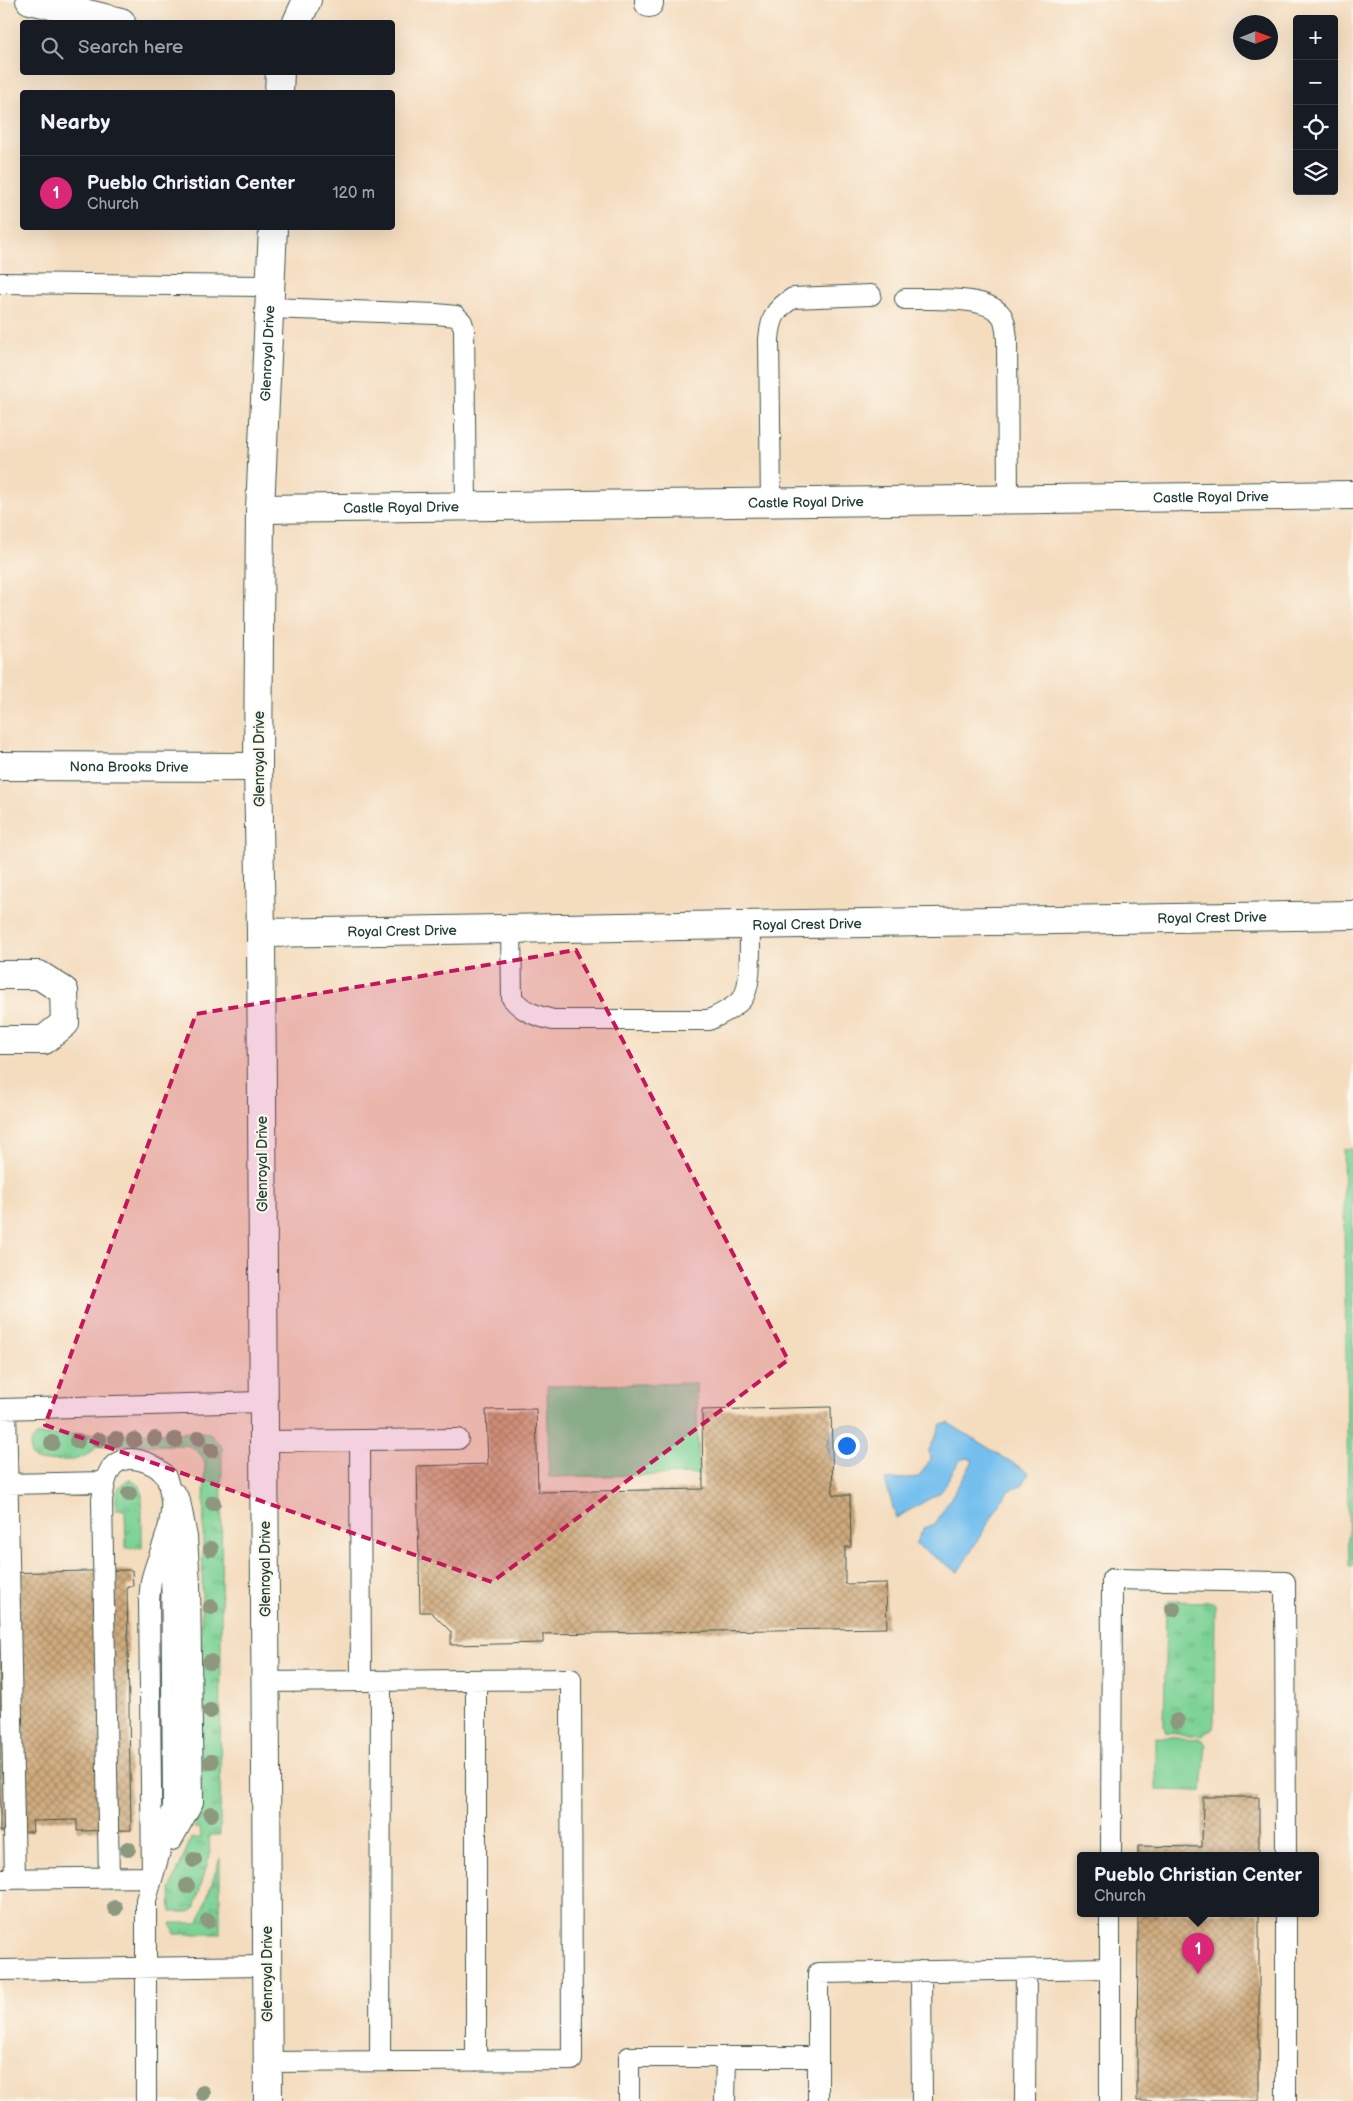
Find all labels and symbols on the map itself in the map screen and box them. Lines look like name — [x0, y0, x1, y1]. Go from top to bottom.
north arrow — [1233, 15, 1278, 60]
street label: Glenroyal Drive — [257, 305, 278, 402]
street label: Castle Royal Drive — [1153, 488, 1269, 507]
street label: Castle Royal Drive — [748, 493, 864, 512]
street label: Castle Royal Drive — [343, 498, 459, 517]
street label: Glenroyal Drive — [251, 711, 268, 807]
street label: Nona Brooks Drive — [69, 758, 189, 776]
street label: Royal Crest Drive — [1157, 908, 1267, 927]
street label: Royal Crest Drive — [752, 915, 862, 934]
street label: Royal Crest Drive — [347, 922, 457, 941]
street label: Glenroyal Drive — [254, 1116, 271, 1212]
your location — [834, 1433, 860, 1459]
street label: Glenroyal Drive — [257, 1521, 274, 1617]
street label: Glenroyal Drive — [259, 1926, 276, 2022]
pin: 1 — [1182, 1933, 1214, 1974]

